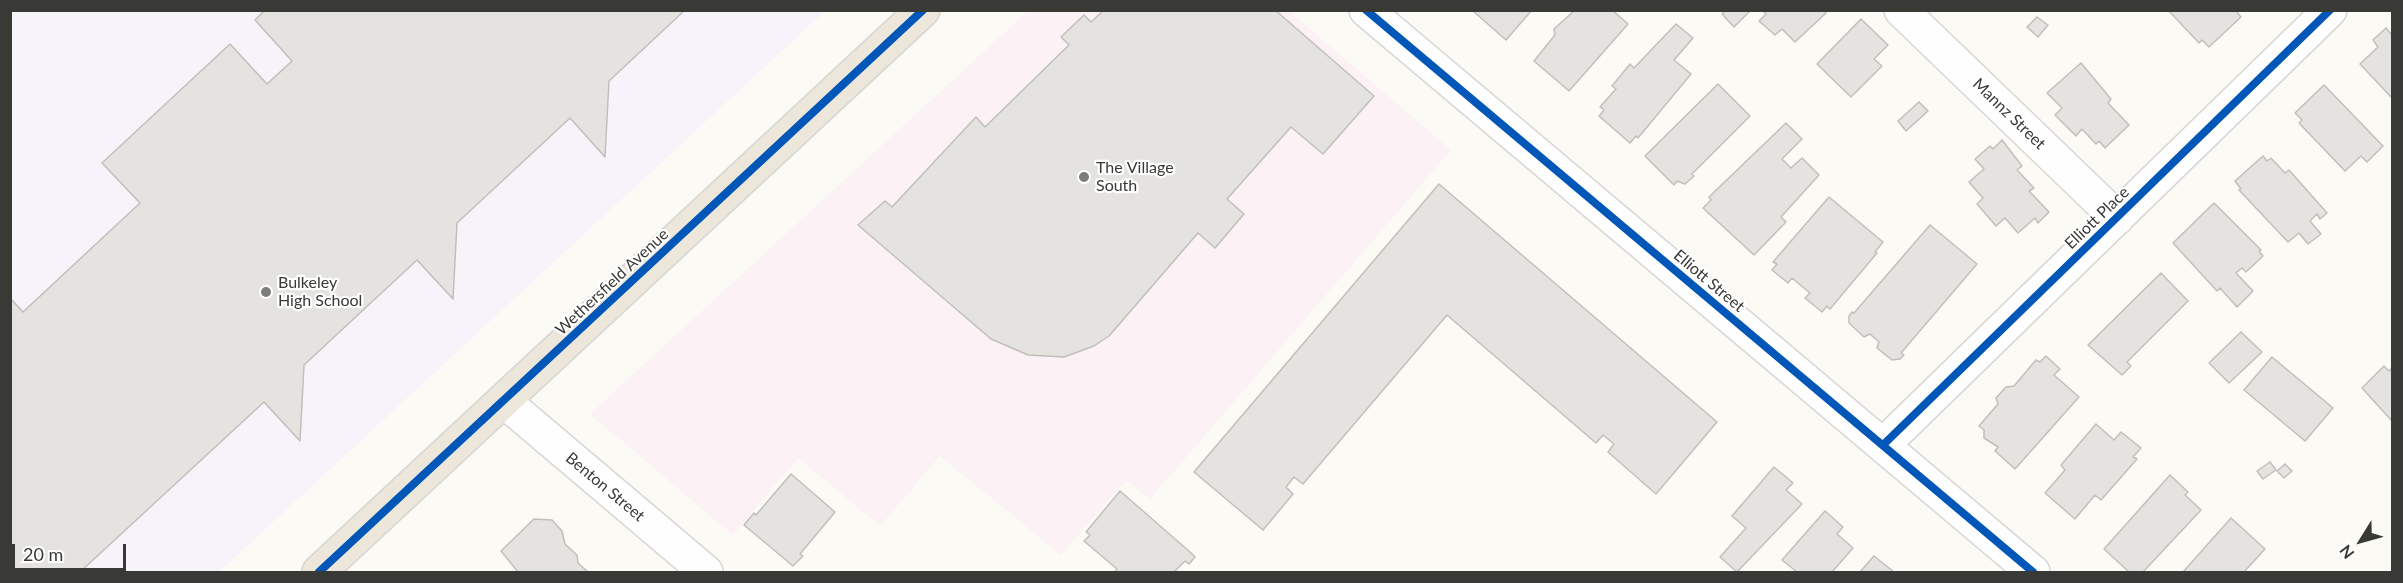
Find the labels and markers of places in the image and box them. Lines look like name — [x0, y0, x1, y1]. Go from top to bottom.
place label: The Village South — [1096, 158, 1174, 196]
marker: The Village South — [1077, 170, 1091, 184]
place label: Bulkeley High School — [278, 273, 362, 311]
marker: Bulkeley High School — [259, 285, 273, 299]

